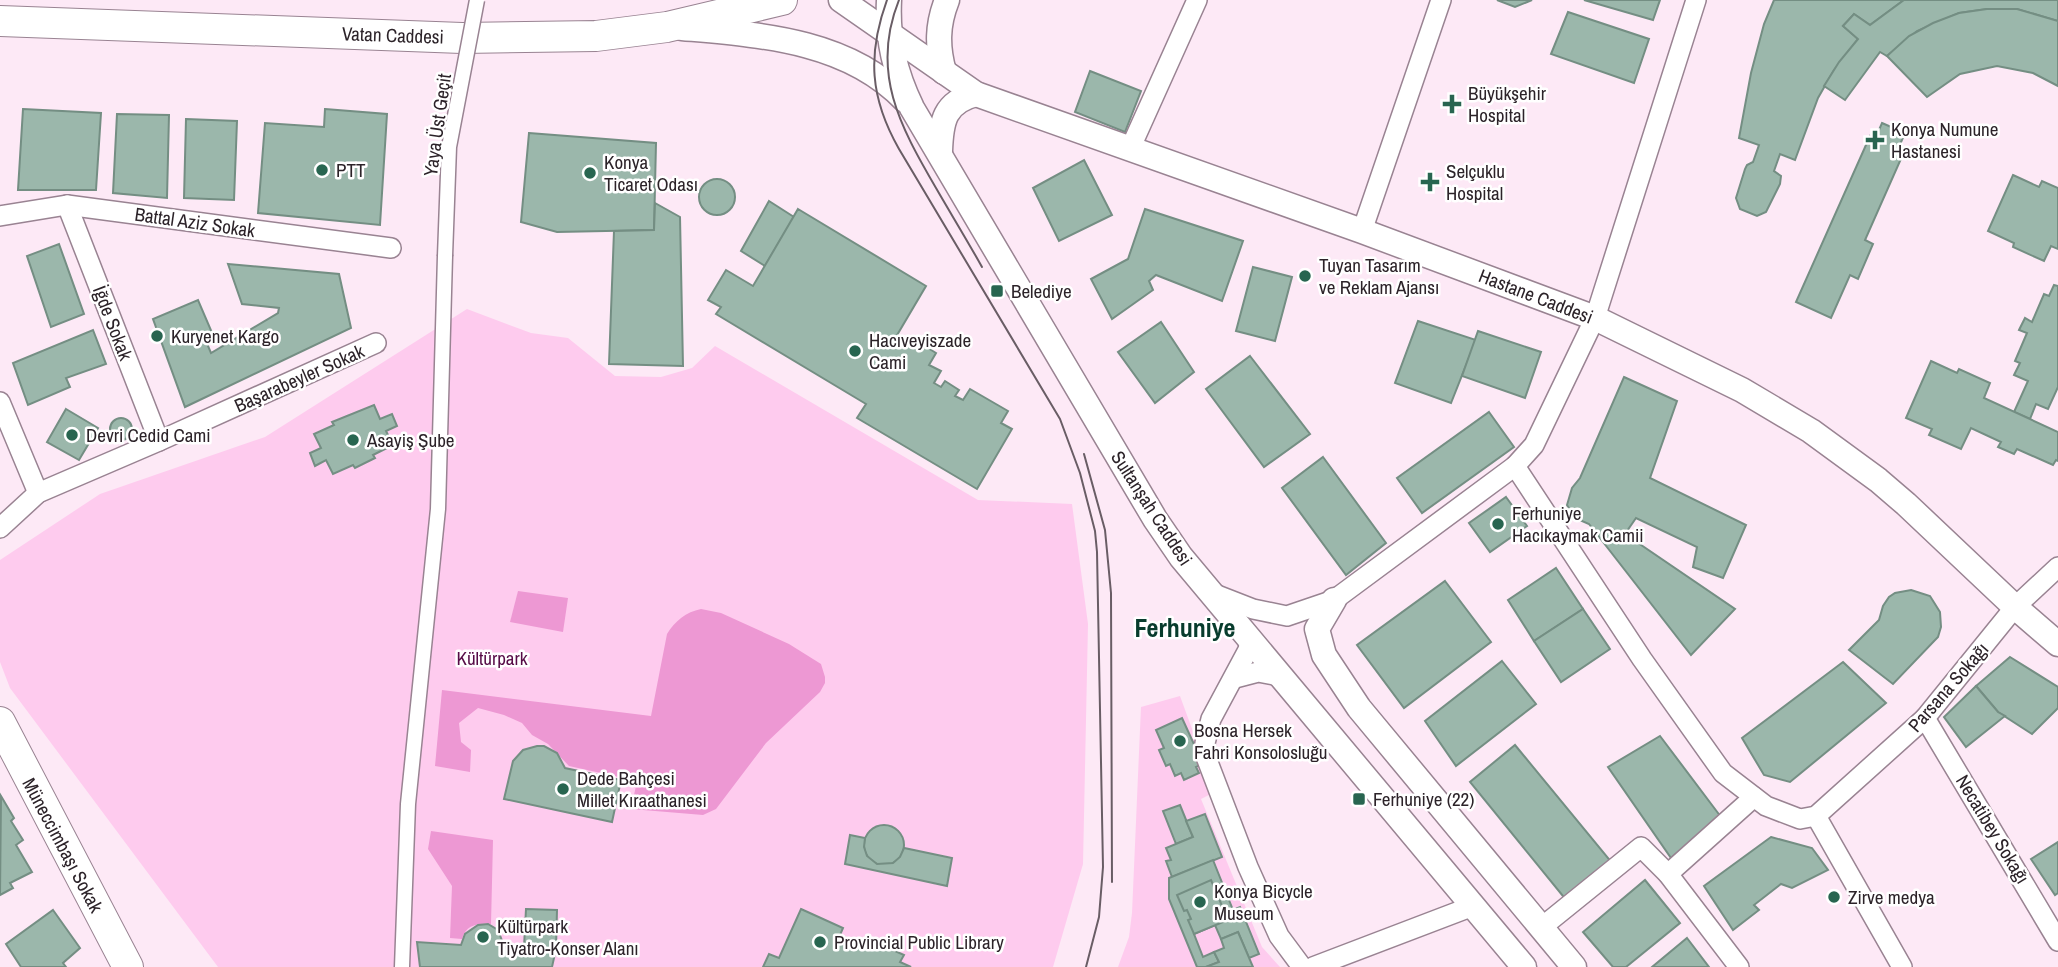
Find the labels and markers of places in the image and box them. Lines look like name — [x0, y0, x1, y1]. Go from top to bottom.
place label: Büyükşehir Hospital — [1468, 80, 1547, 128]
marker: Büyükşehir Hospital — [1442, 94, 1462, 114]
place label: Konya Numune Hastanesi — [1891, 116, 1998, 164]
marker: Konya Numune Hastanesi — [1865, 130, 1885, 150]
place label: Konya Ticaret Odası — [604, 149, 698, 197]
place label: PTT — [336, 157, 366, 183]
place label: Selçuklu Hospital — [1446, 158, 1505, 206]
marker: PTT — [314, 162, 330, 178]
marker: Konya Ticaret Odası — [582, 165, 598, 181]
marker: Selçuklu Hospital — [1420, 172, 1440, 192]
place label: Tuyan Tasarım ve Reklam Ajansı — [1319, 252, 1439, 300]
marker: Tuyan Tasarım ve Reklam Ajansı — [1297, 268, 1313, 284]
place label: Belediye — [1011, 278, 1072, 304]
marker: Belediye — [989, 283, 1005, 299]
place label: Kuryenet Kargo — [171, 323, 279, 349]
place label: Hacıveyiszade Cami — [869, 327, 971, 375]
marker: Kuryenet Kargo — [149, 328, 165, 344]
marker: Hacıveyiszade Cami — [847, 343, 863, 359]
place label: Devri Cedid Cami — [86, 422, 211, 448]
marker: Devri Cedid Cami — [64, 427, 80, 443]
place label: Asayiş Şube — [366, 427, 454, 453]
marker: Asayiş Şube — [345, 432, 361, 448]
place label: Ferhuniye Hacıkaymak Camii — [1512, 500, 1644, 548]
marker: Ferhuniye Hacıkaymak Camii — [1490, 516, 1506, 532]
place label: Bosna Hersek Fahri Konsolosluğu — [1194, 717, 1327, 765]
marker: Bosna Hersek Fahri Konsolosluğu — [1172, 733, 1188, 749]
place label: Dede Bahçesi Millet Kıraathanesi — [577, 765, 707, 813]
marker: Dede Bahçesi Millet Kıraathanesi — [555, 781, 571, 797]
place label: Ferhuniye (22) — [1373, 786, 1474, 812]
marker: Ferhuniye (22) — [1351, 791, 1367, 807]
place label: Konya Bicycle Museum — [1214, 878, 1313, 926]
place label: Zirve medya — [1848, 884, 1935, 910]
marker: Zirve medya — [1826, 889, 1842, 905]
marker: Konya Bicycle Museum — [1192, 894, 1208, 910]
place label: Kültürpark Tiyatro-Konser Alanı — [497, 913, 639, 961]
marker: Kültürpark Tiyatro-Konser Alanı — [475, 929, 491, 945]
place label: Provincial Public Library — [834, 929, 1004, 955]
marker: Provincial Public Library — [812, 934, 828, 950]

